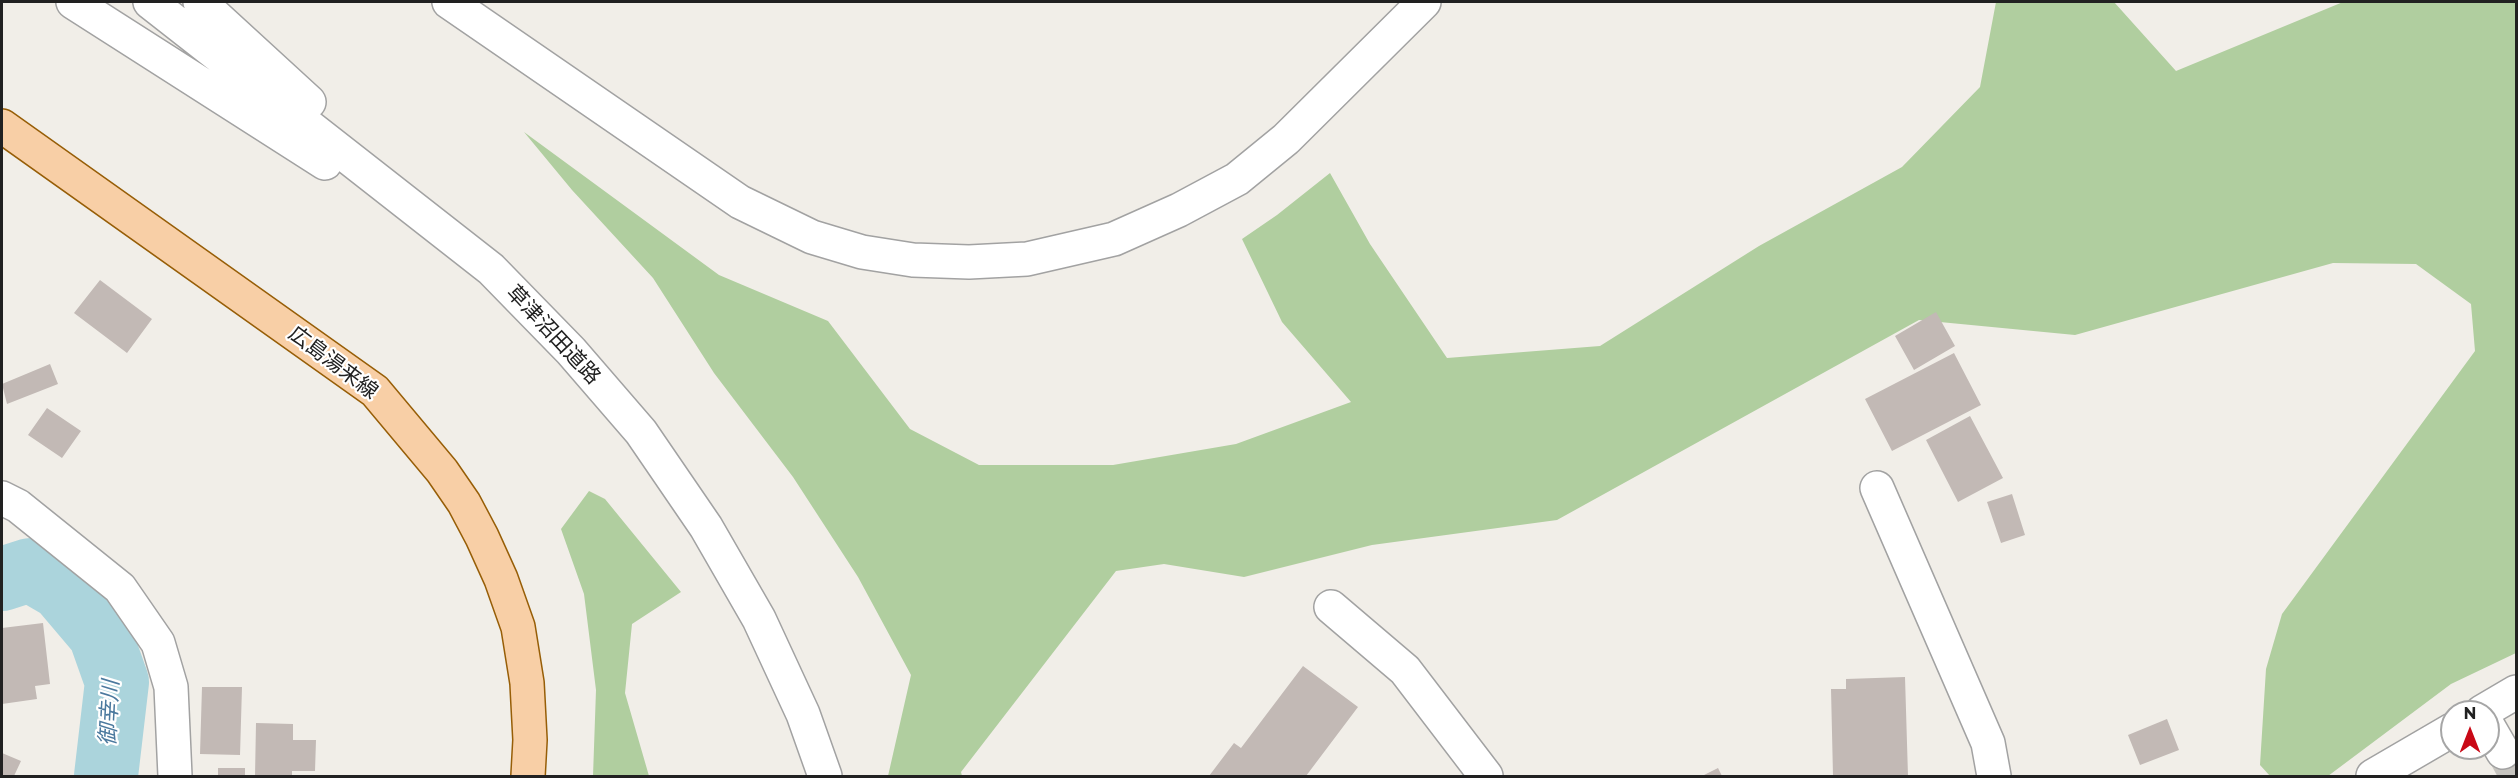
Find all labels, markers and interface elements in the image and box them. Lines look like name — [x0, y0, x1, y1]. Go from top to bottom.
street label: 草津沼田道路 — [501, 280, 605, 390]
street label: 広島湯来線 — [283, 321, 383, 405]
water label: 御幸川 — [95, 679, 125, 747]
north arrow — [2440, 700, 2500, 760]
text: N — [2464, 704, 2476, 723]

